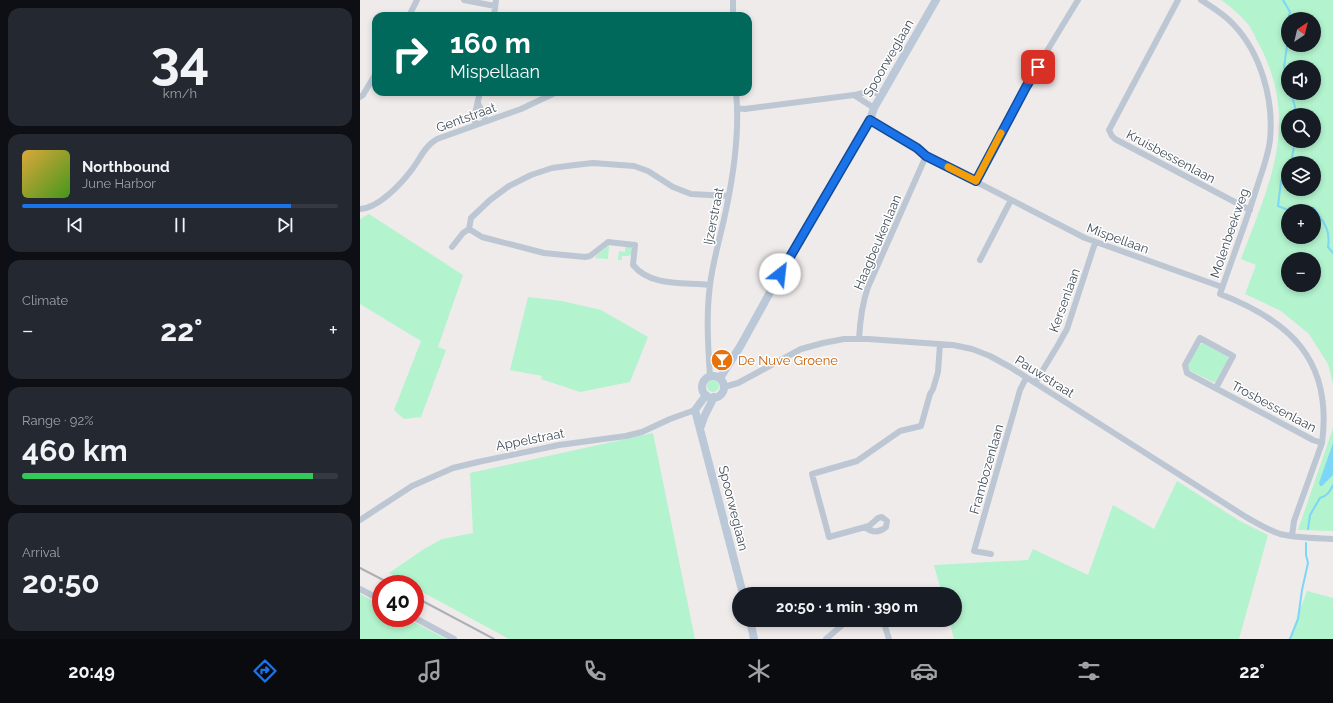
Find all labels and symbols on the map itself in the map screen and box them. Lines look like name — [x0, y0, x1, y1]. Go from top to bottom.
north arrow — [1281, 12, 1321, 52]
street label: Spoorweglaan — [860, 17, 917, 100]
pin — [1021, 50, 1055, 84]
street label: Gentstraat — [434, 100, 499, 135]
street label: Kruisbessenlaan — [1124, 127, 1218, 186]
street label: Ijzerstraat — [701, 185, 727, 246]
street label: Molenbeekweg — [1207, 186, 1252, 280]
street label: Haagbeukenlaan — [851, 192, 904, 292]
street label: Mispellaan — [1085, 220, 1151, 257]
position arrow — [759, 253, 801, 295]
street label: Kersenlaan — [1046, 266, 1083, 334]
bar icon: De Nuve Groene — [709, 347, 735, 373]
street label: Pauwstraat — [1012, 352, 1078, 401]
place label: De Nuve Groene — [738, 353, 838, 368]
street label: Trosbessenlaan — [1229, 378, 1319, 435]
street label: Frambozenlaan — [966, 422, 1007, 516]
street label: Appelstraat — [494, 425, 566, 453]
street label: Spoorweglaan — [716, 464, 751, 552]
speed limit sign: 40 — [372, 575, 424, 627]

